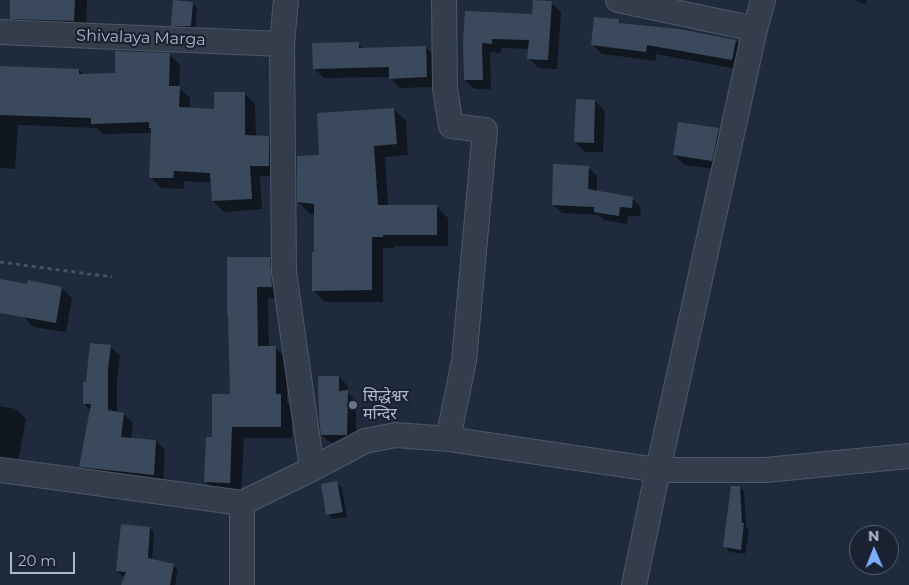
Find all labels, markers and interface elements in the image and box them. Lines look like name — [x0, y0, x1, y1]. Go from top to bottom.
street label: Shivalaya Marga — [76, 26, 206, 50]
place label: सिद्धेश्वर मन्दिर — [363, 386, 408, 424]
marker: सिद्धेश्वर मन्दिर — [347, 399, 359, 411]
north arrow — [849, 525, 899, 575]
text: N — [868, 527, 880, 545]
scale bar — [12, 542, 78, 574]
text: 20 m — [18, 551, 56, 570]

